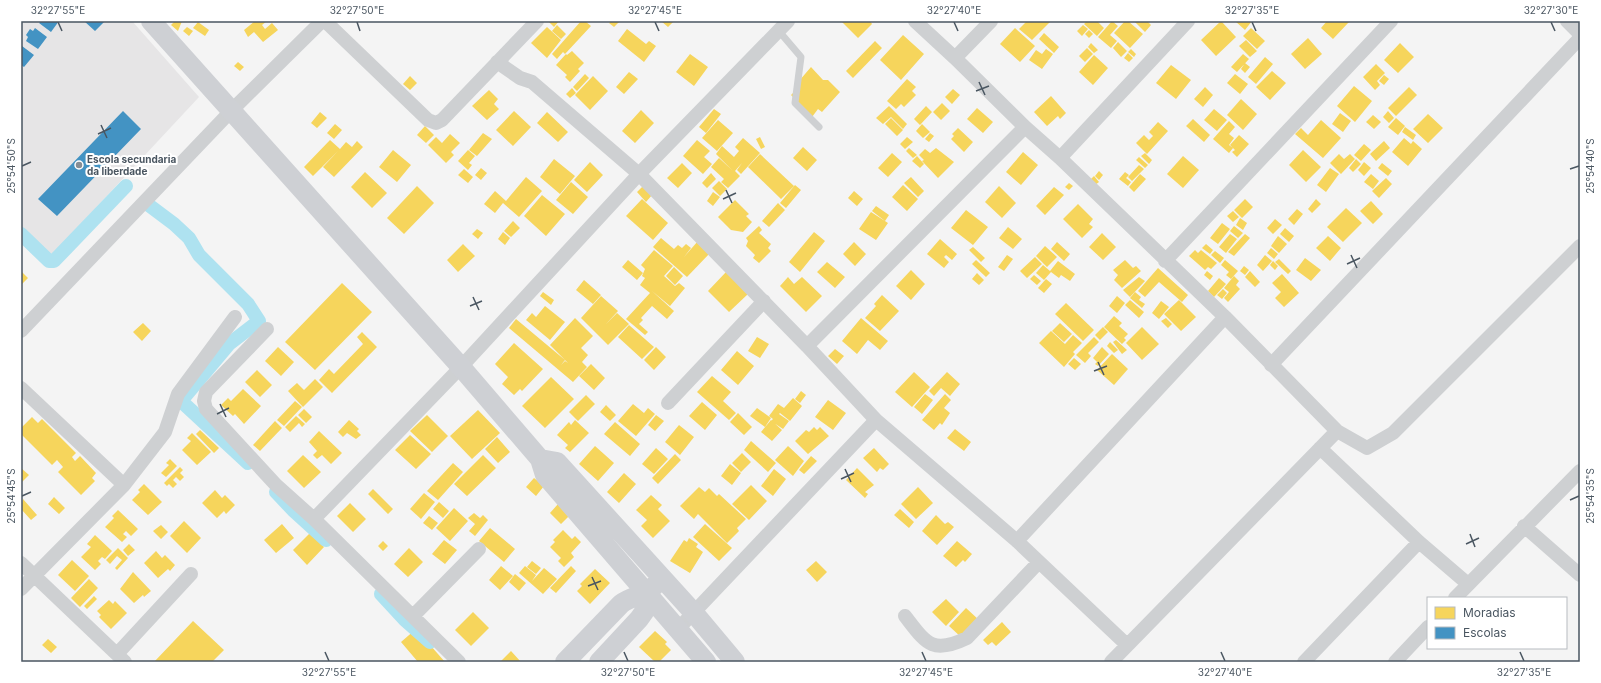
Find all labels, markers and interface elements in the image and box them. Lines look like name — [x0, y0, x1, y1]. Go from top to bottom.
text: 32°27'55"E — [31, 4, 85, 16]
text: 32°27'50"E — [330, 4, 384, 16]
text: 32°27'45"E — [628, 4, 682, 16]
text: 32°27'40"E — [927, 4, 981, 16]
text: 32°27'35"E — [1225, 4, 1279, 16]
text: 32°27'30"E — [1524, 4, 1578, 16]
text: 25°54'50"S — [5, 138, 17, 194]
text: 25°54'40"S — [1584, 138, 1596, 194]
place label: Escola secundaria da liberdade — [87, 153, 176, 177]
marker: Escola secundaria da liberdade — [74, 160, 84, 170]
text: 25°54'45"S — [5, 468, 17, 524]
text: 25°54'35"S — [1584, 468, 1596, 524]
legend — [1427, 597, 1567, 649]
text: Moradias — [1463, 605, 1516, 620]
text: Escolas — [1463, 625, 1507, 640]
text: 32°27'55"E — [302, 666, 356, 678]
text: 32°27'50"E — [601, 666, 655, 678]
text: 32°27'45"E — [899, 666, 953, 678]
text: 32°27'40"E — [1198, 666, 1252, 678]
text: 32°27'35"E — [1497, 666, 1551, 678]

